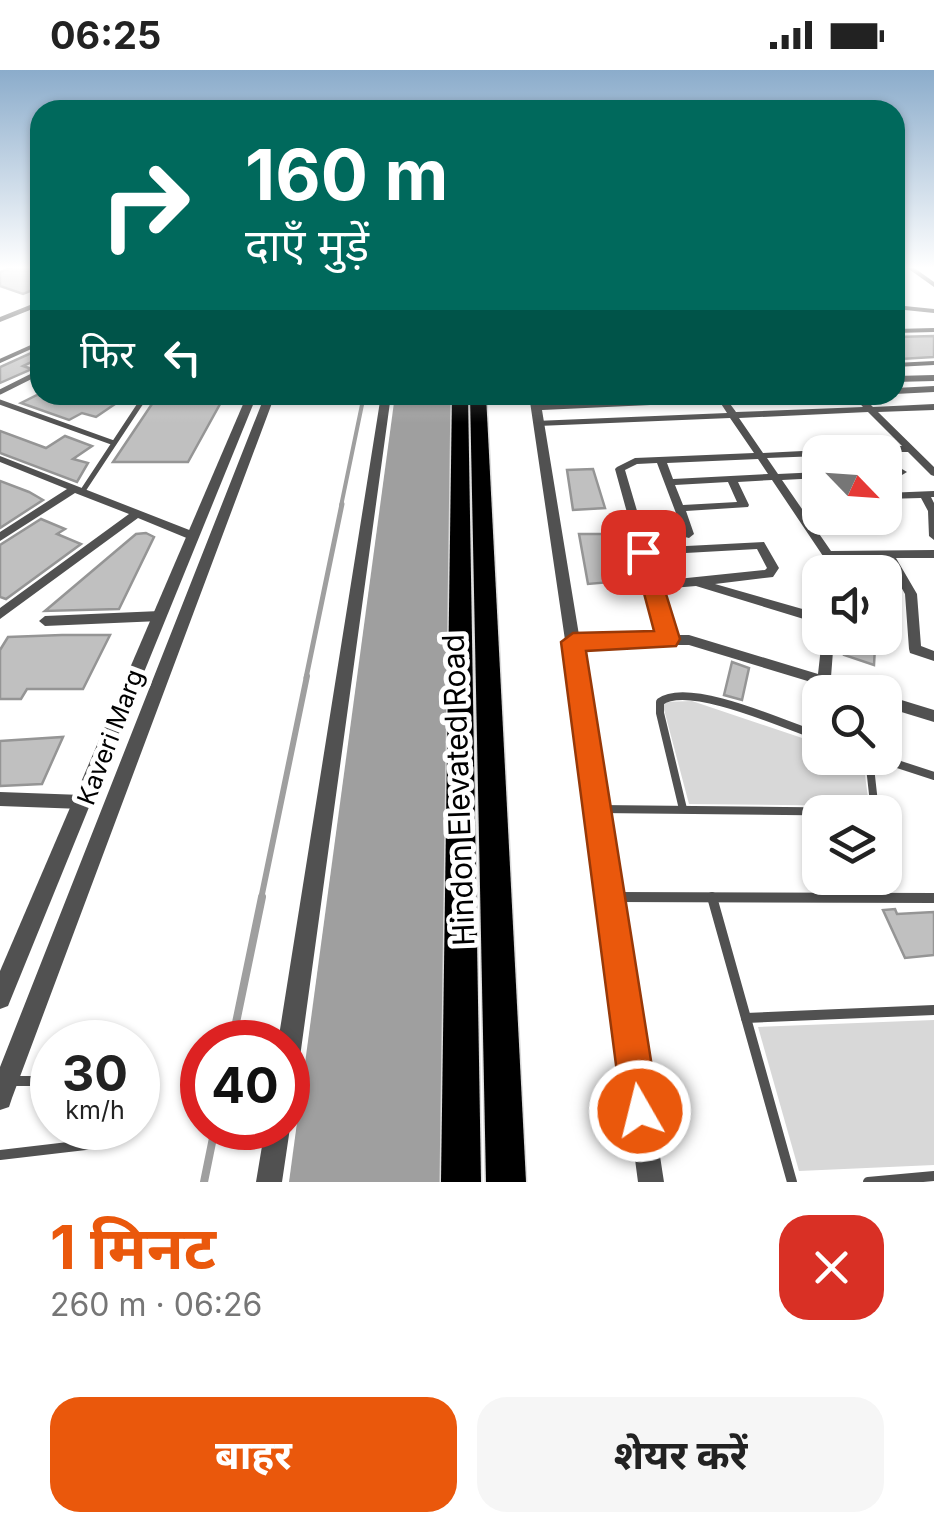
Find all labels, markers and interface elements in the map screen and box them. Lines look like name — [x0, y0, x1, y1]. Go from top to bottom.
text: 06:25 — [50, 12, 161, 58]
text: 160 m — [245, 132, 448, 217]
icon: right — [80, 140, 210, 270]
text: दाएँ मुड़ें — [245, 217, 369, 272]
icon: left — [155, 330, 210, 385]
text: फिर — [80, 331, 135, 377]
north arrow — [802, 435, 902, 535]
map controls — [802, 435, 902, 895]
pin — [601, 510, 686, 595]
icon: arrive — [616, 525, 671, 580]
button: sound — [802, 555, 902, 655]
street label: Hindon Elevated Road — [435, 634, 481, 946]
street label: Kaveri Marg — [70, 665, 150, 809]
button: search — [802, 675, 902, 775]
button: layers — [802, 795, 902, 895]
speed limit sign: 40 — [180, 1020, 310, 1150]
text: 30 — [62, 1043, 128, 1103]
position arrow — [588, 1059, 692, 1163]
text: km/h — [65, 1095, 125, 1125]
text: 1 मिनट — [50, 1211, 216, 1283]
button: close — [779, 1215, 884, 1320]
text: 260 m · 06:26 — [50, 1285, 262, 1324]
button: बाहर — [50, 1397, 457, 1512]
button: शेयर करें — [477, 1397, 884, 1512]

